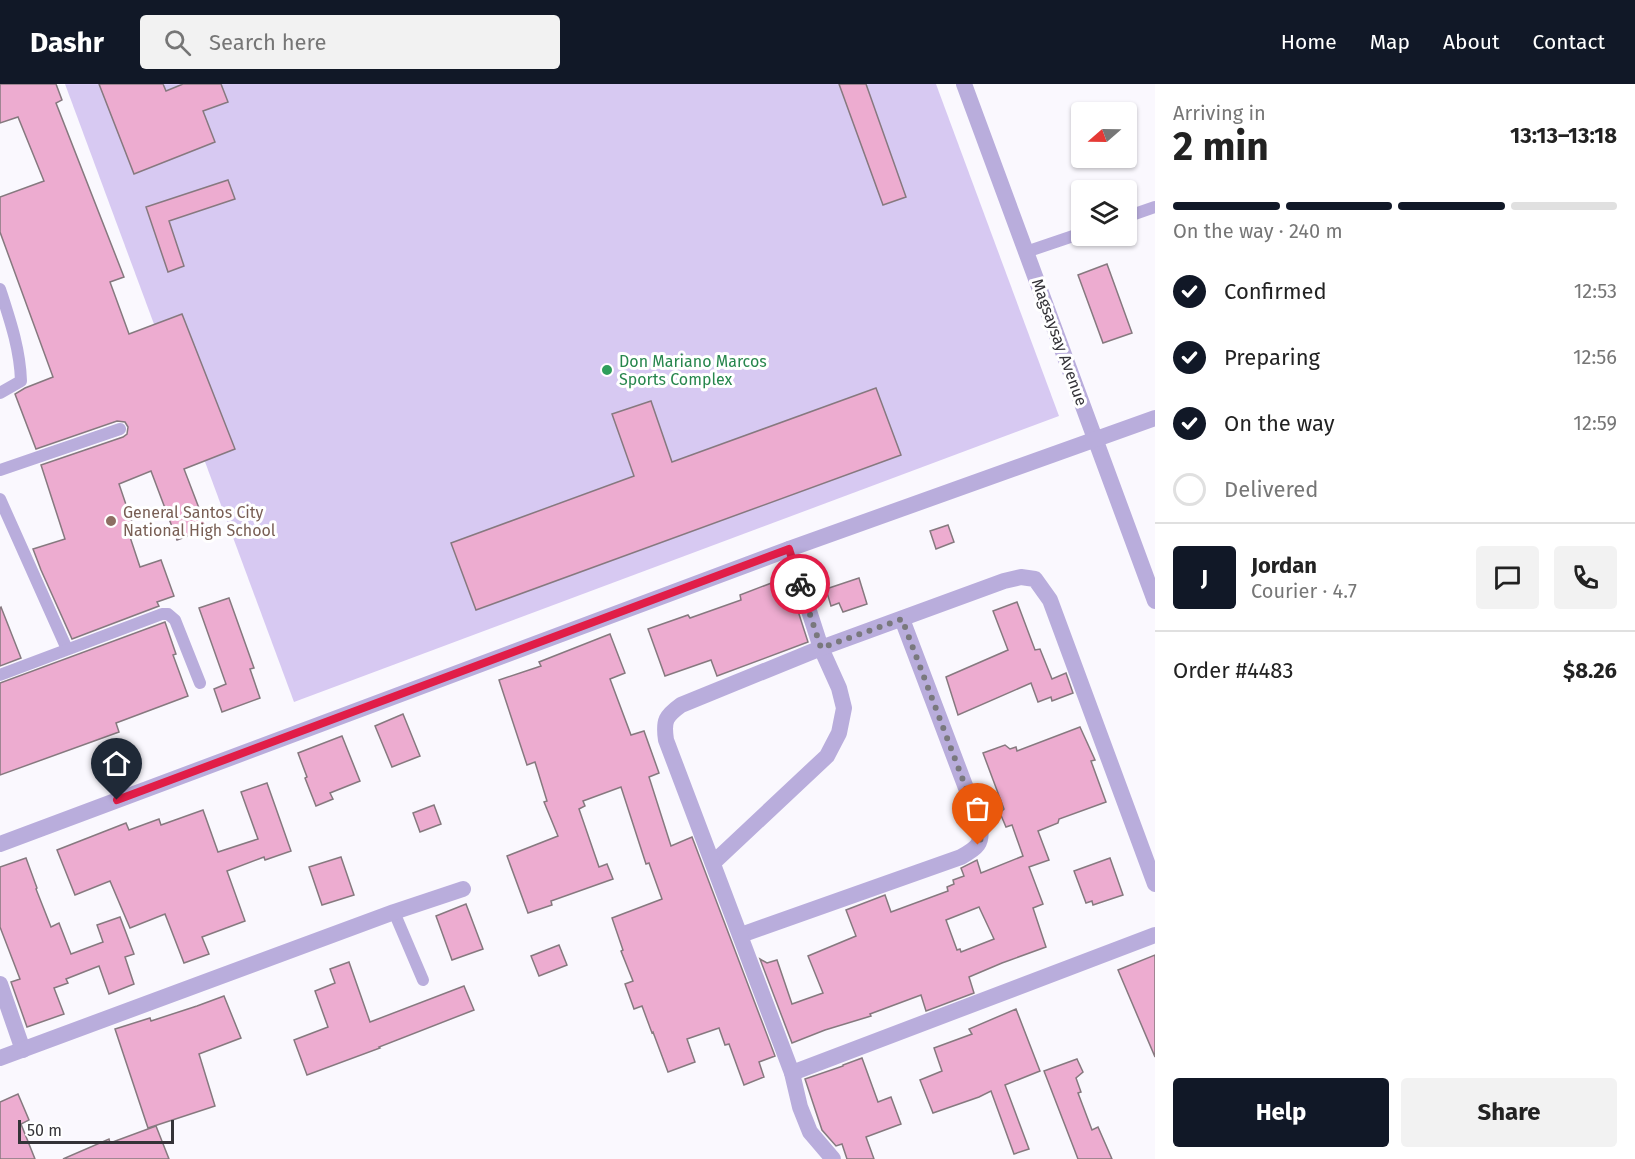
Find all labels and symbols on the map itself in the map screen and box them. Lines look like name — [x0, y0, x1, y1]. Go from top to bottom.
north arrow — [1071, 102, 1137, 168]
street label: Magsaysay Avenue — [1028, 276, 1091, 408]
place label: Don Mariano Marcos Sports Complex — [619, 352, 767, 389]
marker: Don Mariano Marcos Sports Complex — [600, 363, 614, 377]
place label: General Santos City National High School — [123, 503, 276, 540]
marker: General Santos City National High School — [104, 514, 118, 528]
courier — [770, 554, 830, 614]
pin — [91, 738, 142, 800]
pin — [952, 783, 1003, 845]
scale bar — [18, 1117, 174, 1144]

